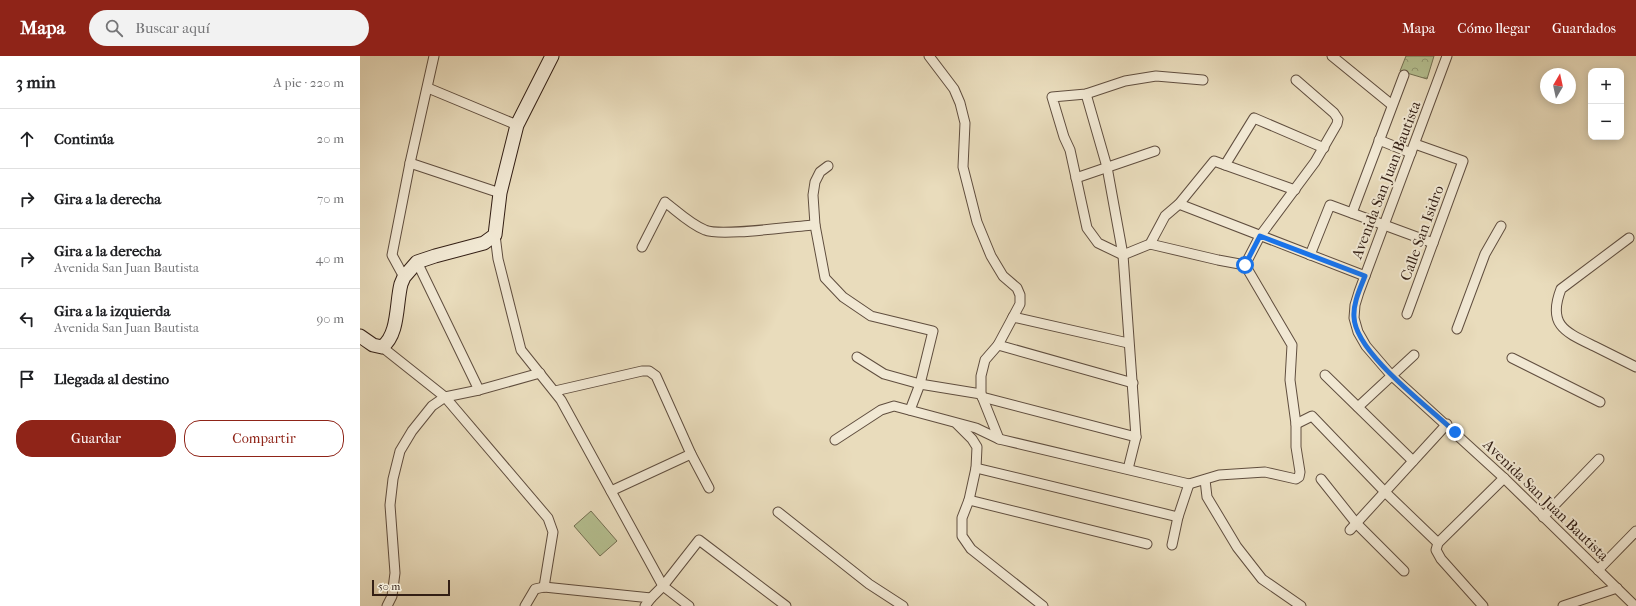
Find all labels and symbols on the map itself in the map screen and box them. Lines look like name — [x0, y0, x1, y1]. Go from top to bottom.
north arrow — [1540, 68, 1576, 104]
street label: Avenida San Juan Bautista — [1347, 98, 1425, 262]
street label: Calle San Isidro — [1396, 182, 1448, 283]
route start — [1236, 256, 1254, 274]
route end — [1446, 423, 1464, 441]
street label: Avenida San Juan Bautista — [1479, 435, 1613, 565]
scale bar — [372, 578, 450, 597]

